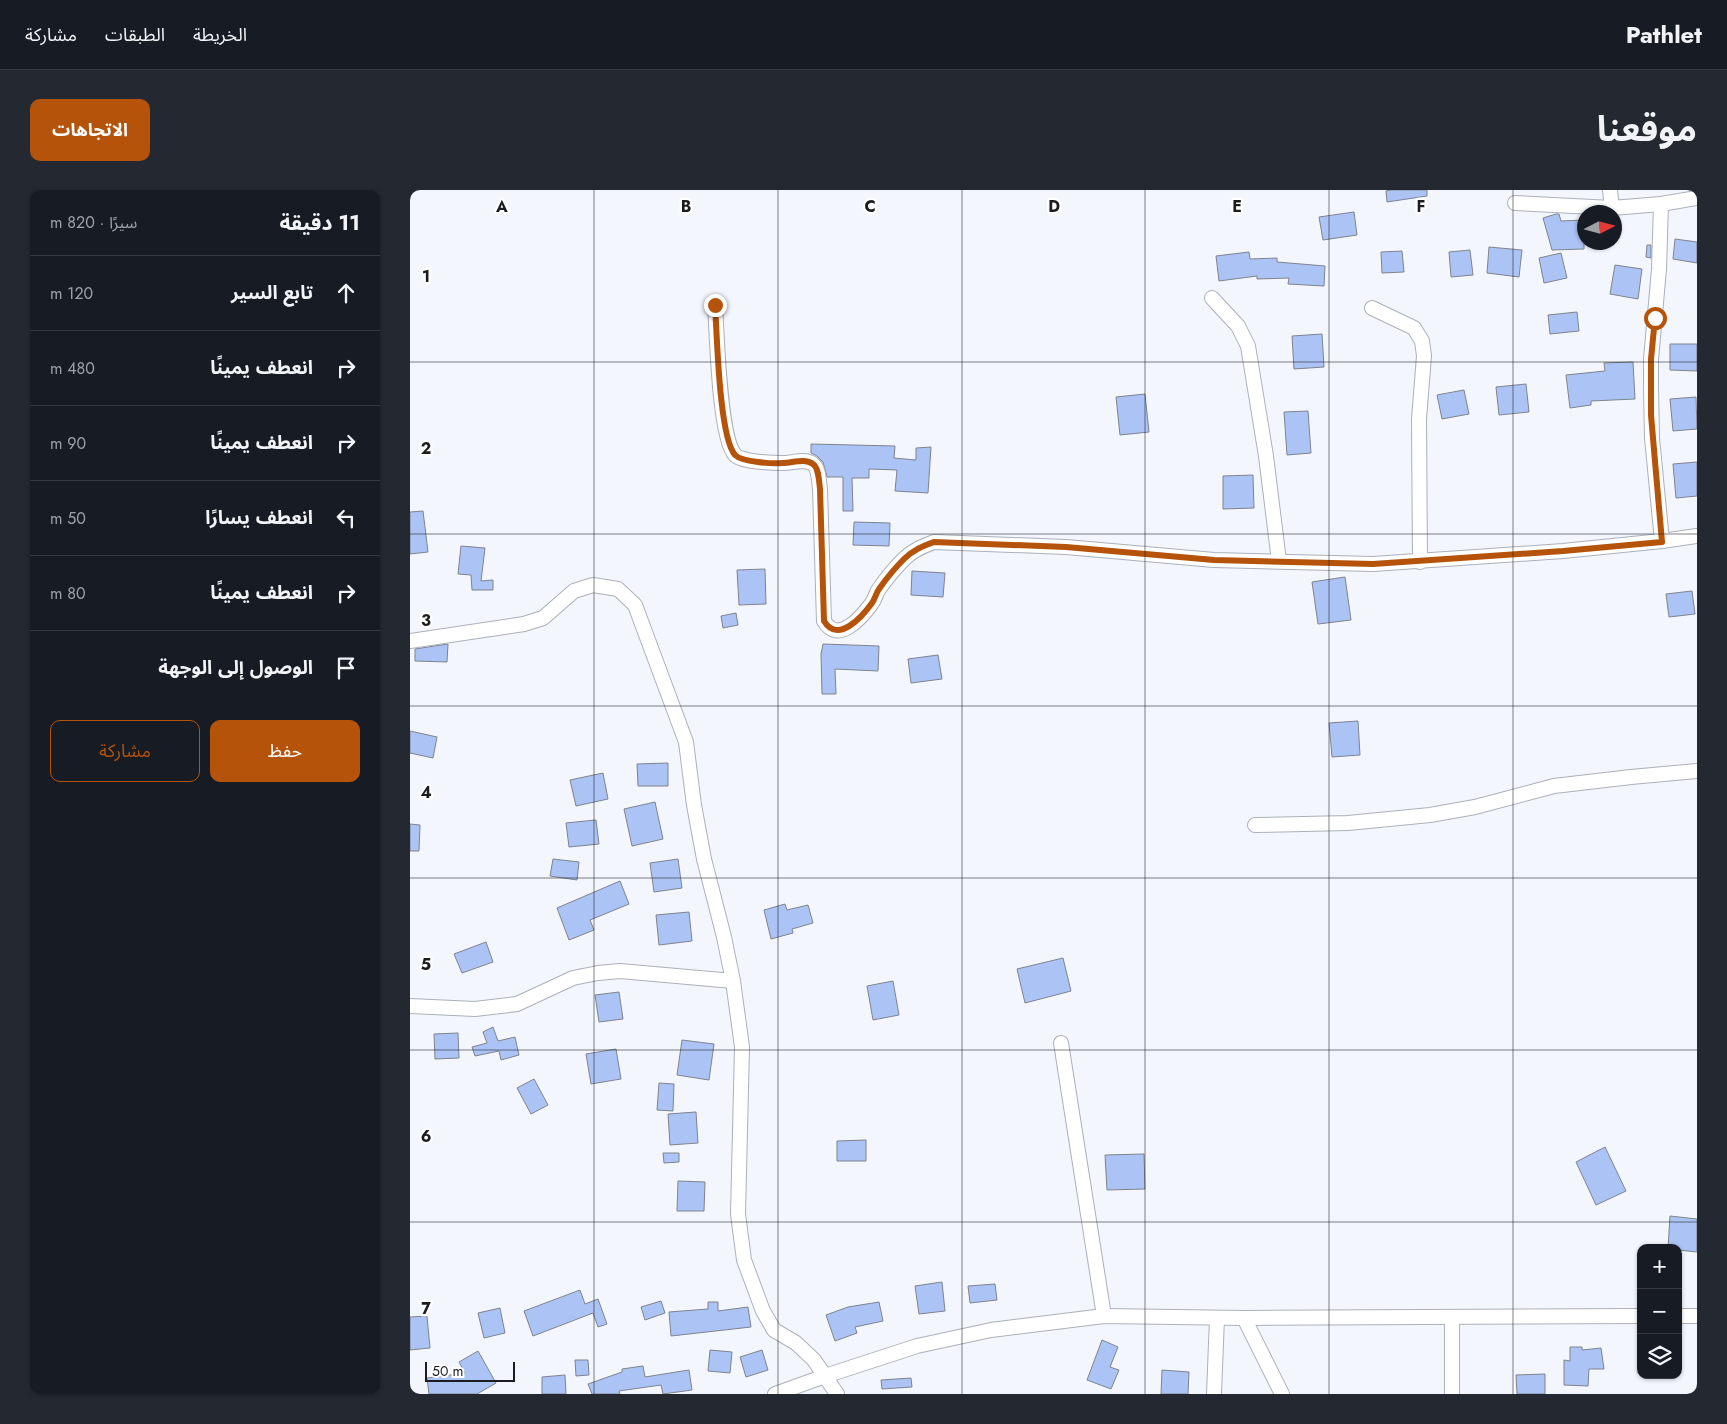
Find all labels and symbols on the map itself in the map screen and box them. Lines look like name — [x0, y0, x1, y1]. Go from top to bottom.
text: A — [495, 195, 508, 218]
text: B — [681, 195, 691, 218]
text: C — [864, 195, 876, 218]
text: D — [1048, 195, 1060, 218]
text: E — [1232, 195, 1242, 218]
text: F — [1417, 195, 1425, 218]
north arrow — [1577, 205, 1622, 250]
text: 1 — [422, 265, 430, 288]
route end — [704, 294, 727, 317]
route start — [1644, 307, 1667, 330]
text: 2 — [421, 437, 431, 460]
text: 3 — [421, 609, 431, 632]
text: 4 — [420, 781, 432, 804]
text: 5 — [421, 953, 431, 976]
text: 6 — [421, 1125, 431, 1148]
text: 7 — [421, 1297, 431, 1320]
scale bar — [425, 1359, 515, 1382]

